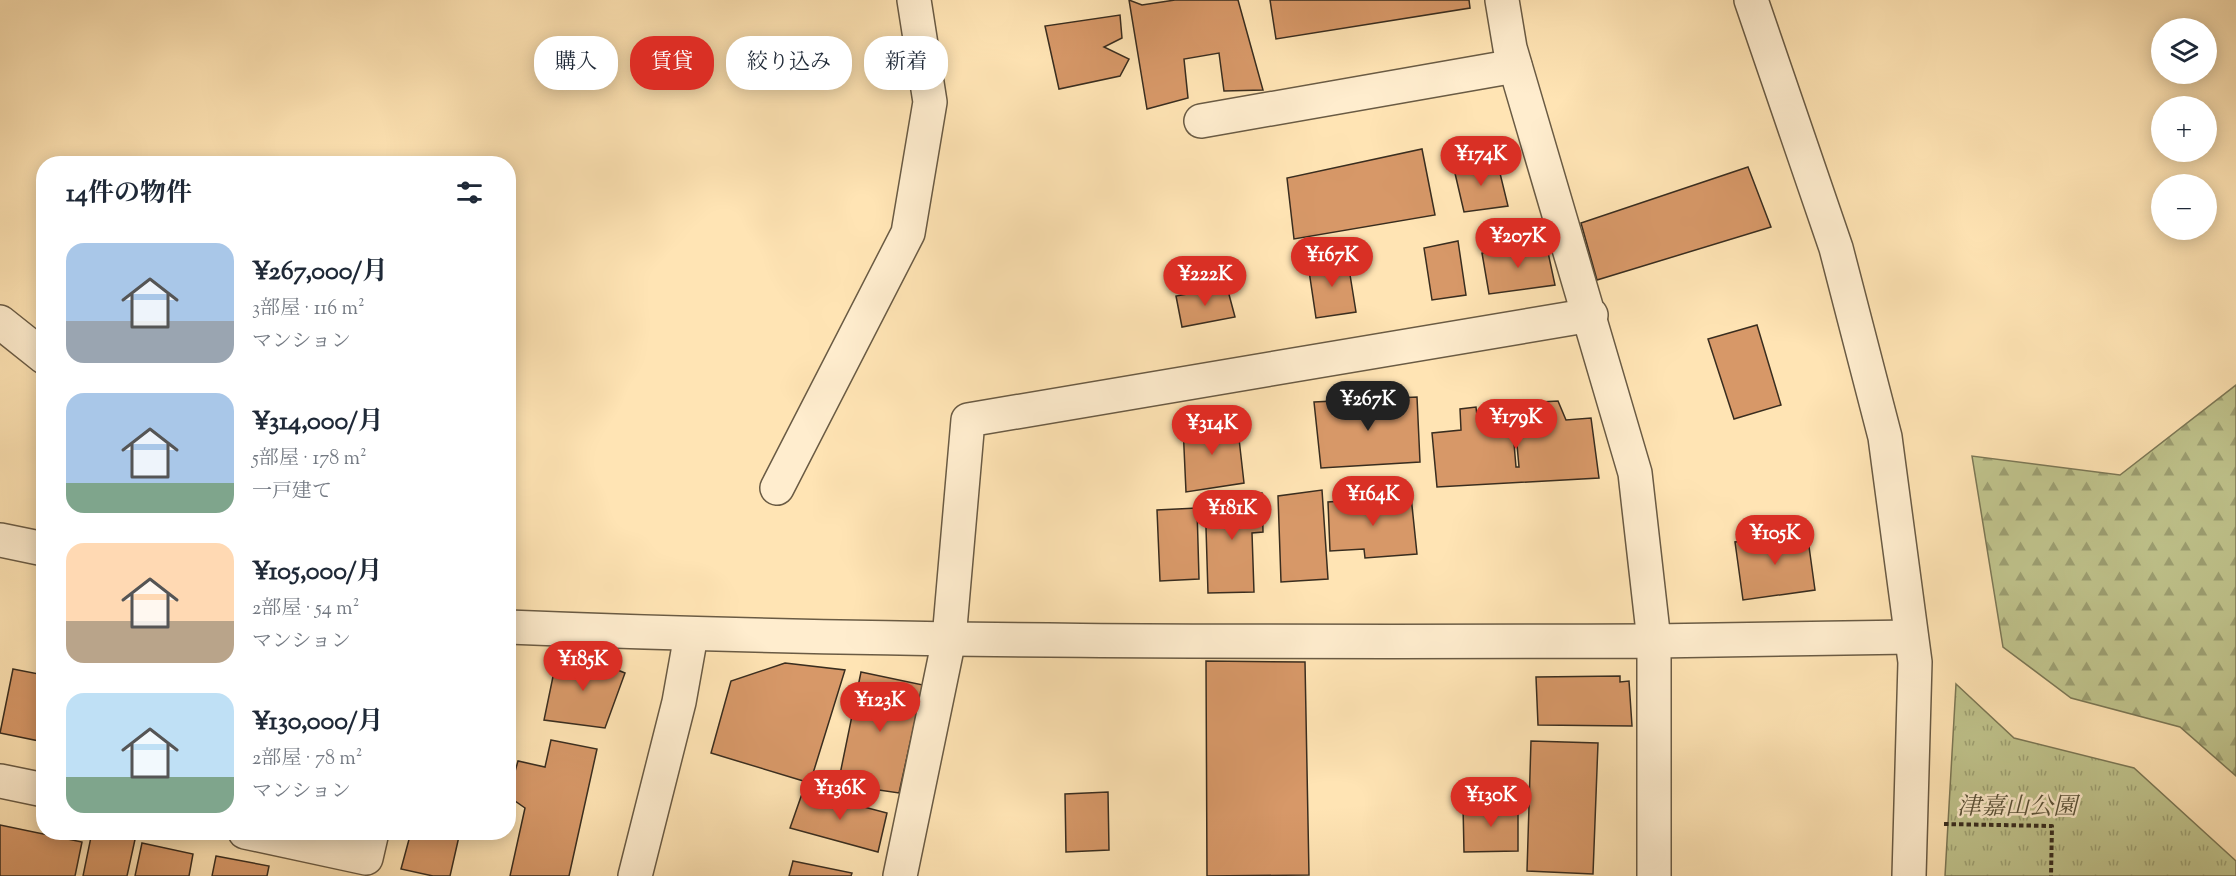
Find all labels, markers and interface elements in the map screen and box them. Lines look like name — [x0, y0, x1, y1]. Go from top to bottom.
map controls — [2151, 18, 2217, 240]
button: layers — [2151, 18, 2217, 84]
chip: 購入 — [534, 36, 618, 90]
chip: 賃貸 — [630, 36, 714, 90]
chip: 絞り込み — [726, 36, 852, 90]
chip: 新着 — [864, 36, 948, 90]
button: + — [2151, 96, 2217, 162]
pin: ¥174K — [1439, 136, 1523, 187]
text: ¥174K — [1455, 141, 1507, 170]
button: − — [2151, 174, 2217, 240]
text: 14件の物件 — [66, 176, 192, 213]
icon: filters — [453, 176, 486, 209]
pin: ¥207K — [1476, 218, 1560, 269]
text: ¥207K — [1489, 223, 1547, 252]
pin: ¥167K — [1290, 237, 1374, 288]
text: ¥167K — [1305, 242, 1359, 271]
text: ¥267,000/月 — [252, 254, 388, 291]
pin: ¥222K — [1163, 256, 1247, 307]
text: ¥222K — [1177, 261, 1233, 290]
icon: home — [114, 267, 186, 339]
text: 3部屋 · 116 m² — [252, 295, 365, 324]
text: マンション — [252, 328, 351, 357]
pin: ¥267K — [1326, 381, 1410, 432]
text: ¥267K — [1340, 386, 1396, 415]
pin: ¥179K — [1474, 399, 1558, 450]
text: ¥314,000/月 — [252, 404, 384, 441]
text: ¥179K — [1489, 404, 1543, 433]
pin: ¥314K — [1170, 405, 1254, 456]
text: ¥314K — [1186, 410, 1238, 439]
icon: home — [114, 417, 186, 489]
text: 5部屋 · 178 m² — [252, 445, 367, 474]
pin: ¥164K — [1331, 476, 1415, 527]
text: 一戸建て — [252, 478, 332, 507]
text: ¥164K — [1346, 481, 1400, 510]
pin: ¥181K — [1190, 490, 1274, 541]
text: ¥181K — [1207, 495, 1257, 524]
pin: ¥105K — [1733, 515, 1817, 566]
text: ¥105K — [1749, 520, 1801, 549]
text: ¥105,000/月 — [252, 554, 383, 591]
icon: home — [114, 567, 186, 639]
text: 2部屋 · 54 m² — [252, 595, 359, 624]
text: マンション — [252, 628, 351, 657]
pin: ¥185K — [541, 641, 625, 692]
text: ¥185K — [558, 646, 609, 675]
pin: ¥123K — [838, 682, 922, 733]
text: ¥123K — [854, 687, 906, 716]
text: ¥130,000/月 — [252, 704, 383, 741]
icon: home — [114, 717, 186, 789]
text: 2部屋 · 78 m² — [252, 745, 362, 774]
pin: ¥136K — [798, 770, 882, 821]
text: ¥136K — [814, 775, 866, 804]
pin: ¥130K — [1449, 777, 1533, 828]
text: マンション — [252, 778, 351, 807]
text: ¥130K — [1465, 782, 1517, 811]
park label: 津嘉山公園 — [1957, 791, 2081, 825]

